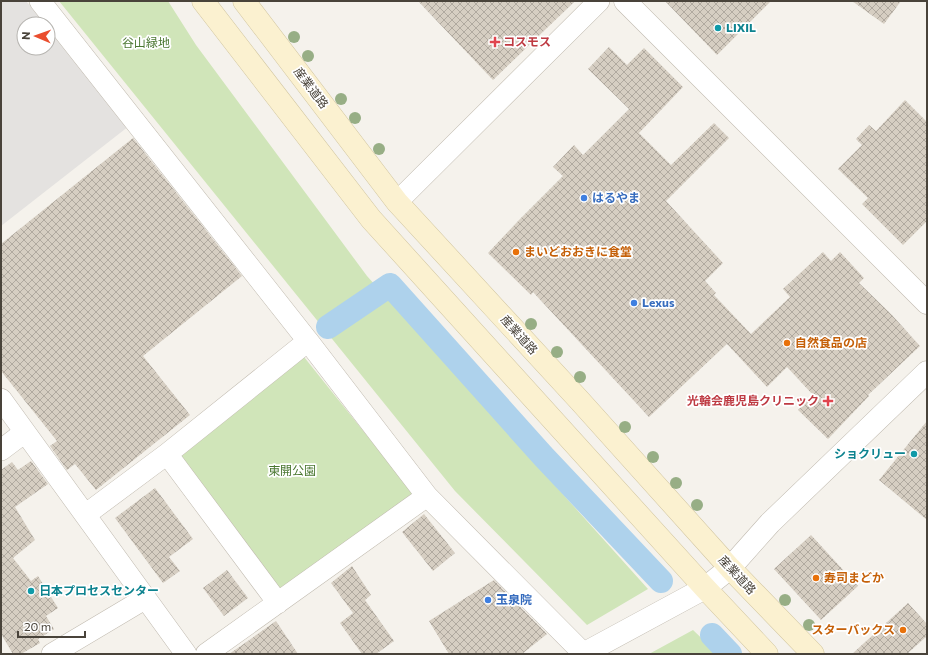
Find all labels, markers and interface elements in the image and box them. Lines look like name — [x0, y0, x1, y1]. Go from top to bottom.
north arrow — [16, 16, 56, 56]
place label: LIXIL — [726, 20, 756, 34]
marker: LIXIL — [713, 23, 723, 33]
text: N — [19, 31, 32, 40]
place label: コスモス — [503, 34, 551, 48]
park label: 谷山緑地 — [122, 35, 170, 49]
marker: コスモス — [490, 37, 500, 47]
street label: 産業道路 — [292, 64, 332, 111]
place label: はるやま — [592, 190, 640, 204]
marker: はるやま — [579, 193, 589, 203]
place label: まいどおおきに食堂 — [524, 244, 632, 258]
marker: まいどおおきに食堂 — [511, 247, 521, 257]
place label: Lexus — [642, 295, 675, 309]
marker: Lexus — [629, 298, 639, 308]
street label: 産業道路 — [498, 312, 541, 357]
place label: 自然食品の店 — [795, 335, 867, 349]
marker: 自然食品の店 — [782, 338, 792, 348]
place label: 光輪会鹿児島クリニック — [687, 393, 819, 407]
marker: 光輪会鹿児島クリニック — [822, 395, 834, 407]
place label: ショクリュー — [834, 446, 906, 460]
marker: ショクリュー — [909, 449, 919, 459]
park label: 東開公園 — [268, 463, 316, 477]
street label: 産業道路 — [716, 552, 759, 597]
place label: 寿司まどか — [824, 570, 884, 584]
marker: 寿司まどか — [811, 573, 821, 583]
place label: 日本プロセスセンター — [39, 583, 159, 597]
marker: 日本プロセスセンター — [26, 586, 36, 596]
place label: 玉泉院 — [496, 592, 532, 606]
marker: 玉泉院 — [483, 595, 493, 605]
scale bar — [18, 613, 85, 639]
text: 20 m — [24, 619, 51, 633]
place label: スターバックス — [811, 622, 895, 636]
marker: スターバックス — [898, 625, 908, 635]

